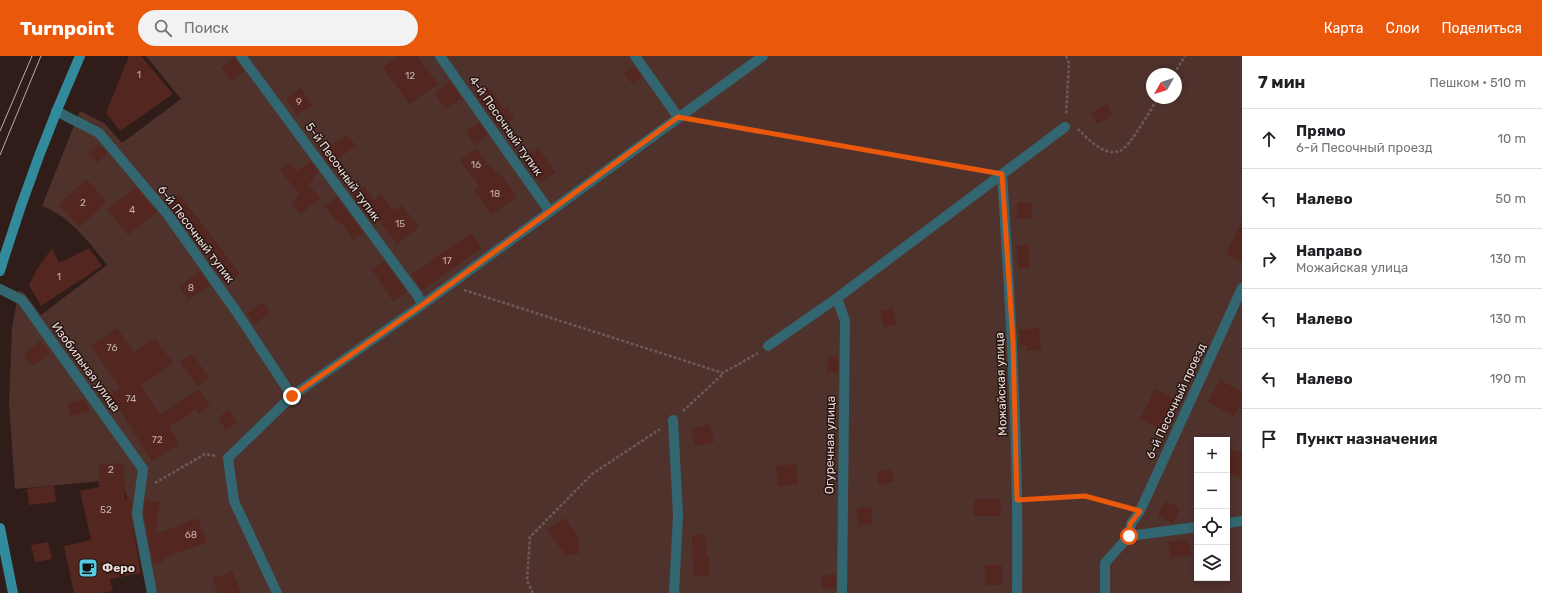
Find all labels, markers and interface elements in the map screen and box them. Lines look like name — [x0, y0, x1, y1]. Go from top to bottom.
search box — [138, 10, 418, 46]
text: Turnpoint — [20, 17, 114, 40]
icon: search — [152, 17, 174, 39]
text: Поиск — [184, 19, 229, 37]
text: Карта — [1324, 20, 1364, 37]
text: Слои — [1386, 20, 1420, 37]
text: Поделиться — [1442, 20, 1522, 37]
north arrow — [1146, 68, 1182, 104]
house number: 1 — [137, 69, 141, 81]
house number: 12 — [405, 70, 415, 82]
text: 7 мин — [1258, 72, 1305, 92]
street label: 4-й Песочный тупик — [466, 73, 546, 179]
text: Пешком · 510 m — [1429, 75, 1526, 90]
house number: 9 — [296, 96, 302, 108]
street label: 5-й Песочный тупик — [303, 120, 384, 224]
text: Прямо — [1296, 122, 1346, 140]
icon: ahead — [1258, 128, 1280, 150]
text: 10 m — [1497, 131, 1526, 146]
text: 6-й Песочный проезд — [1296, 140, 1432, 155]
house number: 16 — [471, 159, 481, 171]
street label: 6-й Песочный тупик — [155, 183, 238, 286]
house number: 18 — [490, 188, 500, 200]
icon: left — [1258, 188, 1280, 210]
text: Налево — [1296, 190, 1353, 208]
text: 50 m — [1495, 191, 1526, 206]
house number: 2 — [80, 197, 86, 209]
house number: 4 — [129, 204, 135, 216]
house number: 15 — [395, 218, 405, 230]
text: Направо — [1296, 242, 1362, 260]
icon: right — [1258, 248, 1280, 270]
text: 130 m — [1490, 251, 1526, 266]
house number: 17 — [442, 255, 452, 267]
text: Можайская улица — [1296, 260, 1408, 275]
house number: 1 — [57, 271, 61, 283]
house number: 8 — [188, 282, 194, 294]
icon: left — [1258, 308, 1280, 330]
text: Налево — [1296, 310, 1353, 328]
text: 130 m — [1490, 311, 1526, 326]
street label: Изобильная улица — [49, 320, 123, 414]
street label: Можайская улица — [992, 332, 1010, 436]
street label: 6-й Песочный проезд — [1143, 341, 1209, 461]
house number: 76 — [107, 342, 117, 354]
icon: left — [1258, 368, 1280, 390]
text: Налево — [1296, 370, 1353, 388]
text: 190 m — [1490, 371, 1526, 386]
route end — [283, 387, 301, 405]
house number: 74 — [126, 393, 137, 405]
street label: Огуречная улица — [822, 396, 838, 494]
icon: arrive — [1258, 428, 1280, 450]
text: Пункт назначения — [1296, 430, 1438, 448]
house number: 72 — [152, 434, 163, 446]
map controls — [1194, 437, 1230, 581]
button: + — [1194, 437, 1230, 473]
house number: 2 — [108, 464, 114, 476]
button: − — [1194, 473, 1230, 509]
house number: 52 — [100, 504, 112, 516]
button: locate — [1194, 509, 1230, 545]
route start — [1120, 527, 1138, 545]
house number: 68 — [185, 529, 197, 541]
button: layers — [1194, 545, 1230, 581]
cafe icon: Феро — [77, 557, 99, 579]
place label: Феро — [102, 561, 135, 575]

